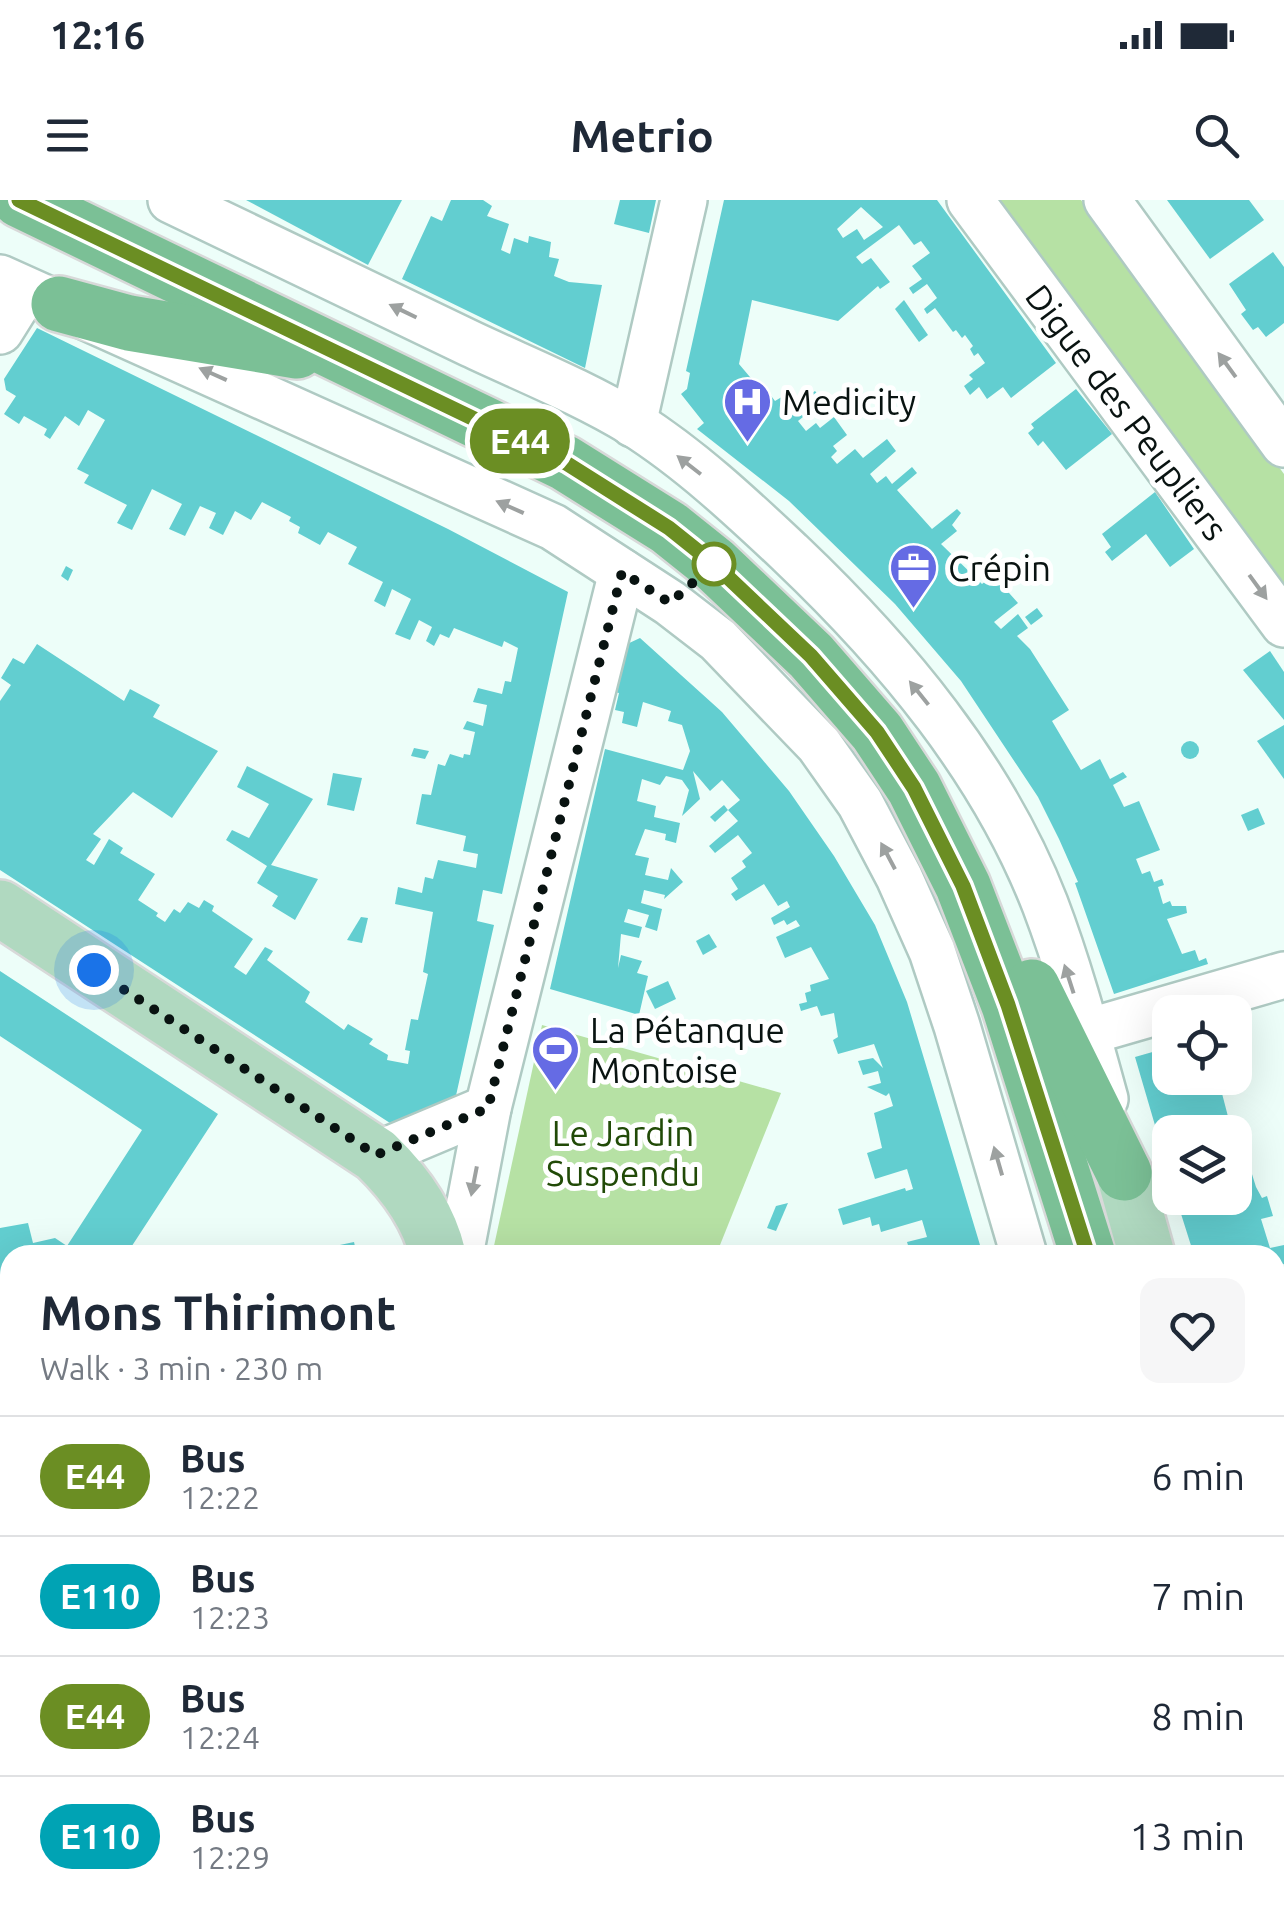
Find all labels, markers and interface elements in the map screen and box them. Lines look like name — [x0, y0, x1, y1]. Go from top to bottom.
text: 12:16 — [50, 14, 145, 56]
icon: menu — [40, 108, 95, 163]
icon: search — [1189, 108, 1244, 163]
text: Metrio — [570, 110, 714, 161]
street label: Digue des Peupliers — [1018, 277, 1236, 547]
one-way arrow — [389, 303, 418, 320]
one-way arrow — [1217, 352, 1237, 378]
one-way arrow — [198, 366, 228, 382]
hospital icon: Medicity — [721, 376, 773, 444]
place label: Medicity — [782, 382, 916, 422]
line badge: E44 — [462, 408, 578, 474]
text: E44 — [490, 421, 550, 461]
one-way arrow — [676, 455, 701, 476]
one-way arrow — [495, 499, 524, 516]
office icon: Crépin — [887, 542, 939, 610]
unlabelled marker — [693, 543, 735, 585]
place label: Crépin — [948, 548, 1051, 588]
one-way arrow — [1247, 574, 1267, 601]
one-way arrow — [909, 680, 930, 706]
one-way arrow — [880, 842, 897, 870]
your location — [69, 945, 119, 995]
one-way arrow — [1061, 963, 1076, 993]
map controls — [1152, 995, 1252, 1215]
button: locate — [1152, 995, 1252, 1095]
place label: La Pétanque Montoise — [590, 1010, 785, 1090]
sports icon: La Pétanque Montoise — [529, 1024, 581, 1092]
park label: Le Jardin Suspendu — [546, 1113, 700, 1193]
button: layers — [1152, 1115, 1252, 1215]
one-way arrow — [989, 1145, 1005, 1176]
one-way arrow — [466, 1166, 482, 1197]
button: heart — [1140, 1278, 1245, 1383]
text: Mons Thirimont — [40, 1285, 396, 1339]
text: Walk · 3 min · 230 m — [40, 1350, 323, 1386]
text: Bus — [180, 1437, 245, 1479]
text: 6 min — [1151, 1455, 1245, 1497]
text: E44 — [65, 1456, 125, 1496]
text: 12:22 — [180, 1479, 260, 1515]
text: Bus — [190, 1557, 255, 1599]
text: 7 min — [1151, 1575, 1245, 1617]
text: E110 — [60, 1576, 140, 1616]
text: 12:23 — [190, 1599, 270, 1635]
text: Bus — [180, 1677, 245, 1719]
text: 8 min — [1151, 1695, 1245, 1737]
text: E44 — [65, 1696, 125, 1736]
text: 12:24 — [180, 1719, 260, 1755]
text: Bus — [190, 1797, 255, 1839]
text: 13 min — [1130, 1815, 1245, 1857]
text: E110 — [60, 1816, 140, 1856]
text: 12:29 — [190, 1839, 270, 1875]

